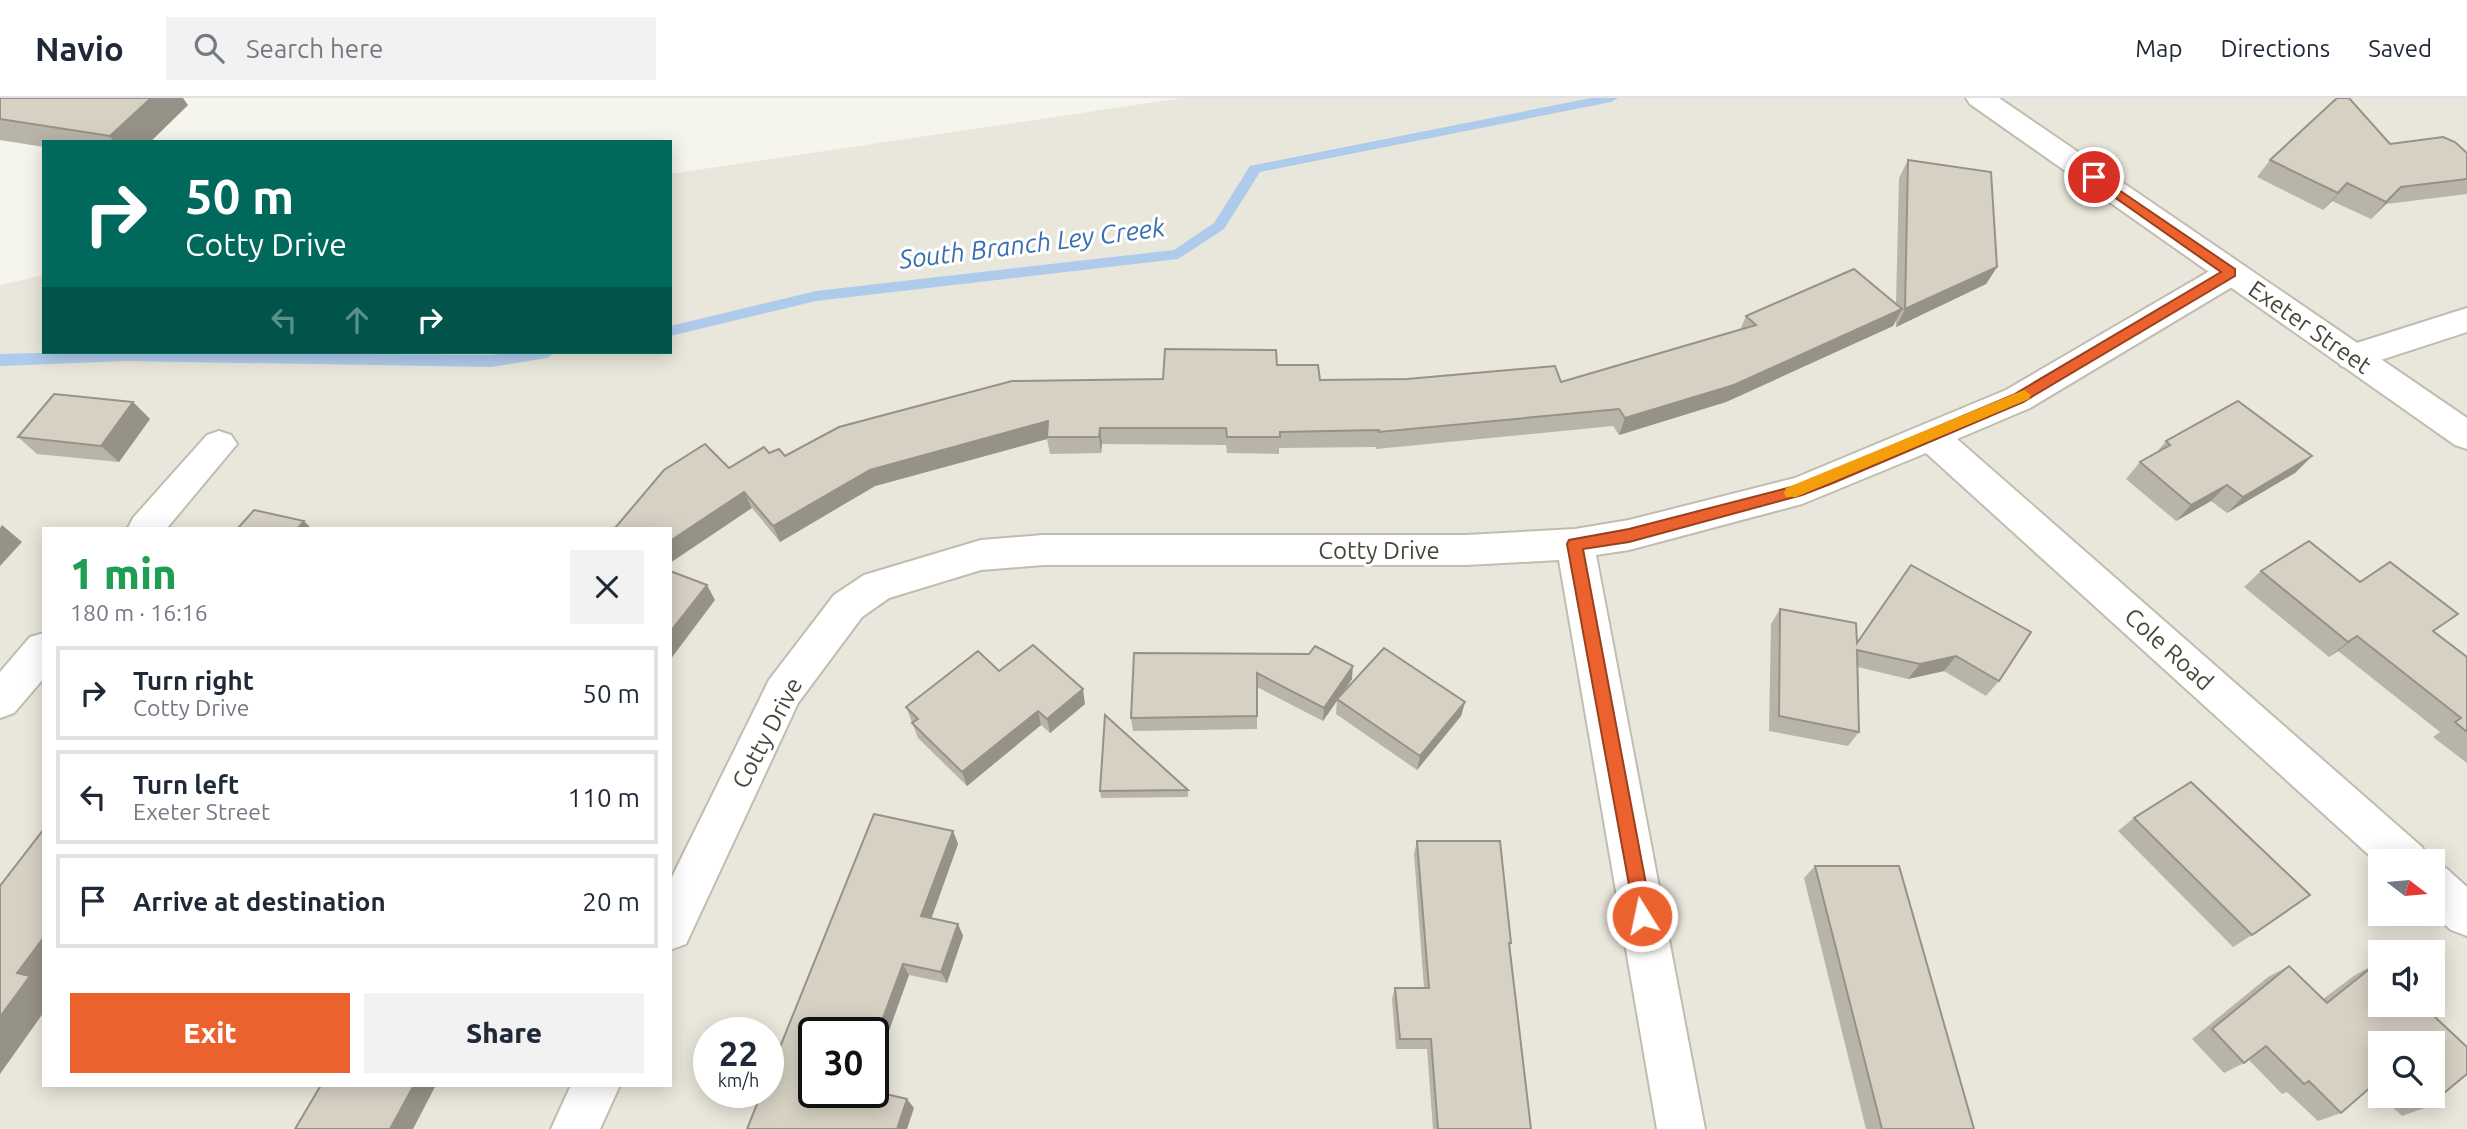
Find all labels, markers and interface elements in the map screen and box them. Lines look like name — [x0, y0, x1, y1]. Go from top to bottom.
search box — [166, 17, 656, 80]
icon: search — [190, 29, 228, 67]
text: Navio — [35, 30, 124, 67]
text: Search here — [246, 34, 383, 63]
text: Map — [2135, 35, 2182, 62]
text: Directions — [2220, 35, 2330, 62]
text: Saved — [2368, 35, 2432, 62]
pin — [2064, 147, 2124, 207]
icon: arrive — [2075, 158, 2113, 196]
icon: right — [70, 168, 161, 259]
text: 50 m — [185, 168, 294, 223]
water label: South Branch Ley Creek — [896, 212, 1167, 274]
text: Cotty Drive — [185, 226, 347, 262]
street label: Exeter Street — [2244, 275, 2377, 379]
icon: left — [265, 301, 303, 339]
icon: ahead — [338, 301, 376, 339]
icon: right — [411, 301, 449, 339]
street label: Cotty Drive — [1318, 537, 1440, 564]
text: 1 min — [70, 550, 177, 597]
button: close — [570, 550, 644, 624]
text: 180 m · 16:16 — [70, 600, 208, 625]
street label: Cole Road — [2119, 602, 2219, 696]
text: Turn right — [133, 666, 254, 695]
street label: Cotty Drive — [727, 673, 807, 793]
icon: right — [74, 674, 112, 712]
text: 50 m — [582, 679, 640, 708]
text: Cotty Drive — [133, 695, 249, 720]
text: Turn left — [133, 770, 239, 799]
icon: left — [74, 778, 112, 816]
text: 110 m — [568, 783, 640, 812]
text: Exeter Street — [133, 799, 270, 824]
north arrow — [2368, 849, 2445, 926]
map controls — [2368, 849, 2445, 1108]
position arrow — [1605, 879, 1679, 953]
icon: arrive — [74, 882, 112, 920]
text: Arrive at destination — [133, 887, 386, 916]
text: 20 m — [582, 887, 640, 916]
button: sound — [2368, 940, 2445, 1017]
button: Exit — [70, 993, 350, 1073]
button: Share — [364, 993, 644, 1073]
speed limit sign: 30 — [798, 1017, 889, 1108]
button: search — [2368, 1031, 2445, 1108]
text: 22 — [719, 1033, 758, 1073]
text: km/h — [718, 1070, 759, 1090]

